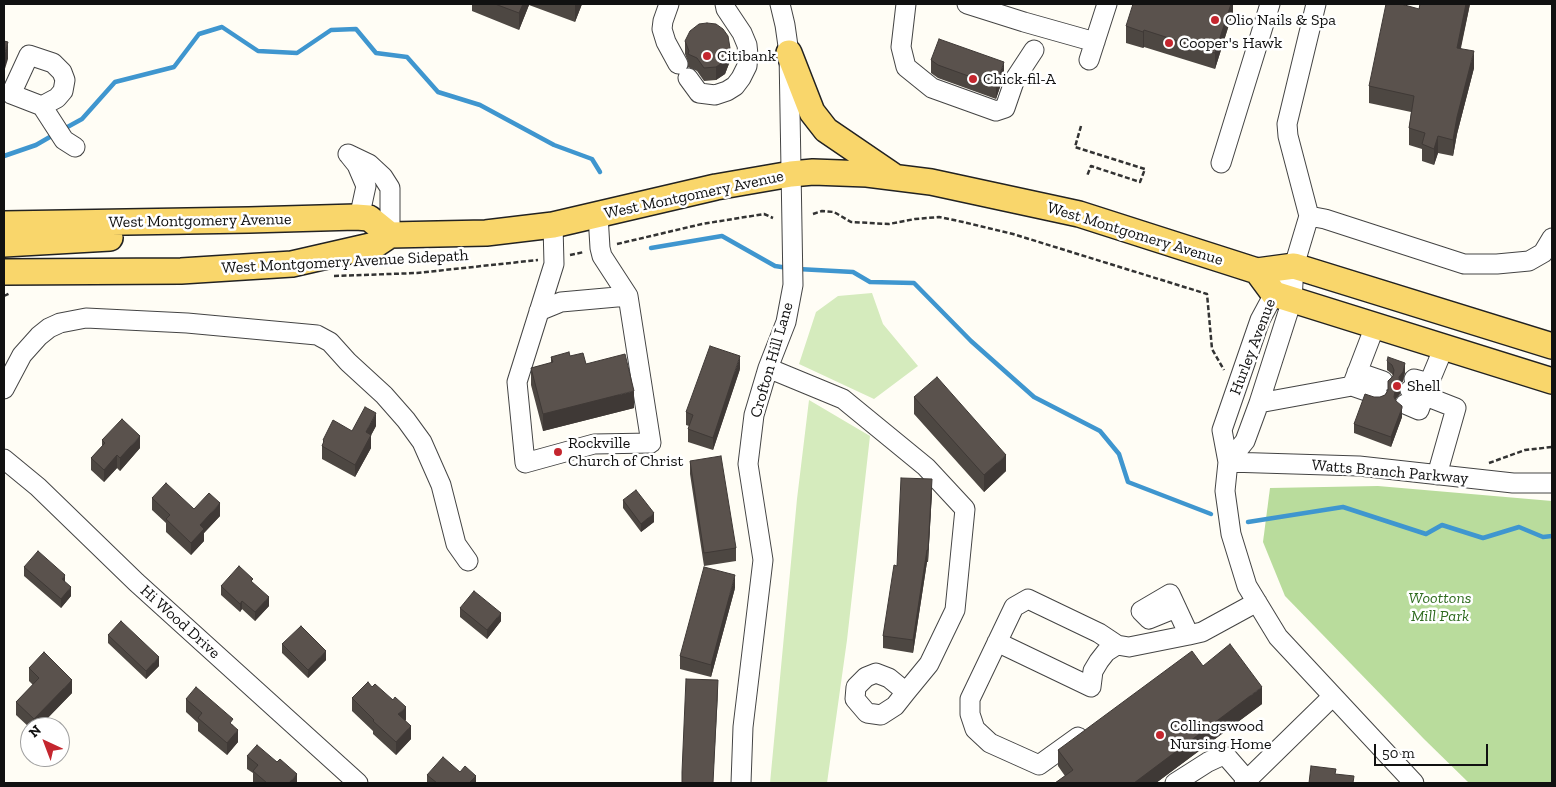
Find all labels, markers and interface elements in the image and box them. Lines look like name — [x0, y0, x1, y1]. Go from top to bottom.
place label: Olio Nails & Spa — [1225, 10, 1336, 30]
marker: Olio Nails & Spa — [1209, 14, 1221, 26]
place label: Cooper's Hawk — [1179, 33, 1282, 53]
marker: Cooper's Hawk — [1163, 37, 1175, 49]
place label: Citibank — [717, 46, 776, 66]
marker: Citibank — [701, 50, 713, 62]
place label: Chick-fil-A — [983, 69, 1056, 89]
marker: Chick-fil-A — [967, 73, 979, 85]
street label: West Montgomery Avenue — [603, 167, 785, 223]
street label: West Montgomery Avenue — [1045, 198, 1225, 270]
street label: West Montgomery Avenue — [108, 210, 292, 232]
street label: West Montgomery Avenue Sidepath — [221, 246, 469, 278]
street label: Hurley Avenue — [1226, 296, 1280, 398]
street label: Crofton Hill Lane — [746, 300, 798, 420]
place label: Shell — [1407, 376, 1441, 396]
marker: Shell — [1391, 380, 1403, 392]
place label: Rockville Church of Christ — [568, 433, 683, 471]
marker: Rockville Church of Christ — [552, 446, 564, 458]
street label: Watts Branch Parkway — [1311, 456, 1469, 488]
street label: Hi Wood Drive — [136, 581, 224, 663]
park label: Woottons Mill Park — [1409, 588, 1471, 626]
place label: Collingswood Nursing Home — [1170, 716, 1271, 754]
north arrow — [20, 717, 70, 767]
text: N — [25, 722, 45, 741]
marker: Collingswood Nursing Home — [1154, 729, 1166, 741]
scale bar — [1376, 734, 1490, 766]
text: 50 m — [1382, 744, 1415, 762]

